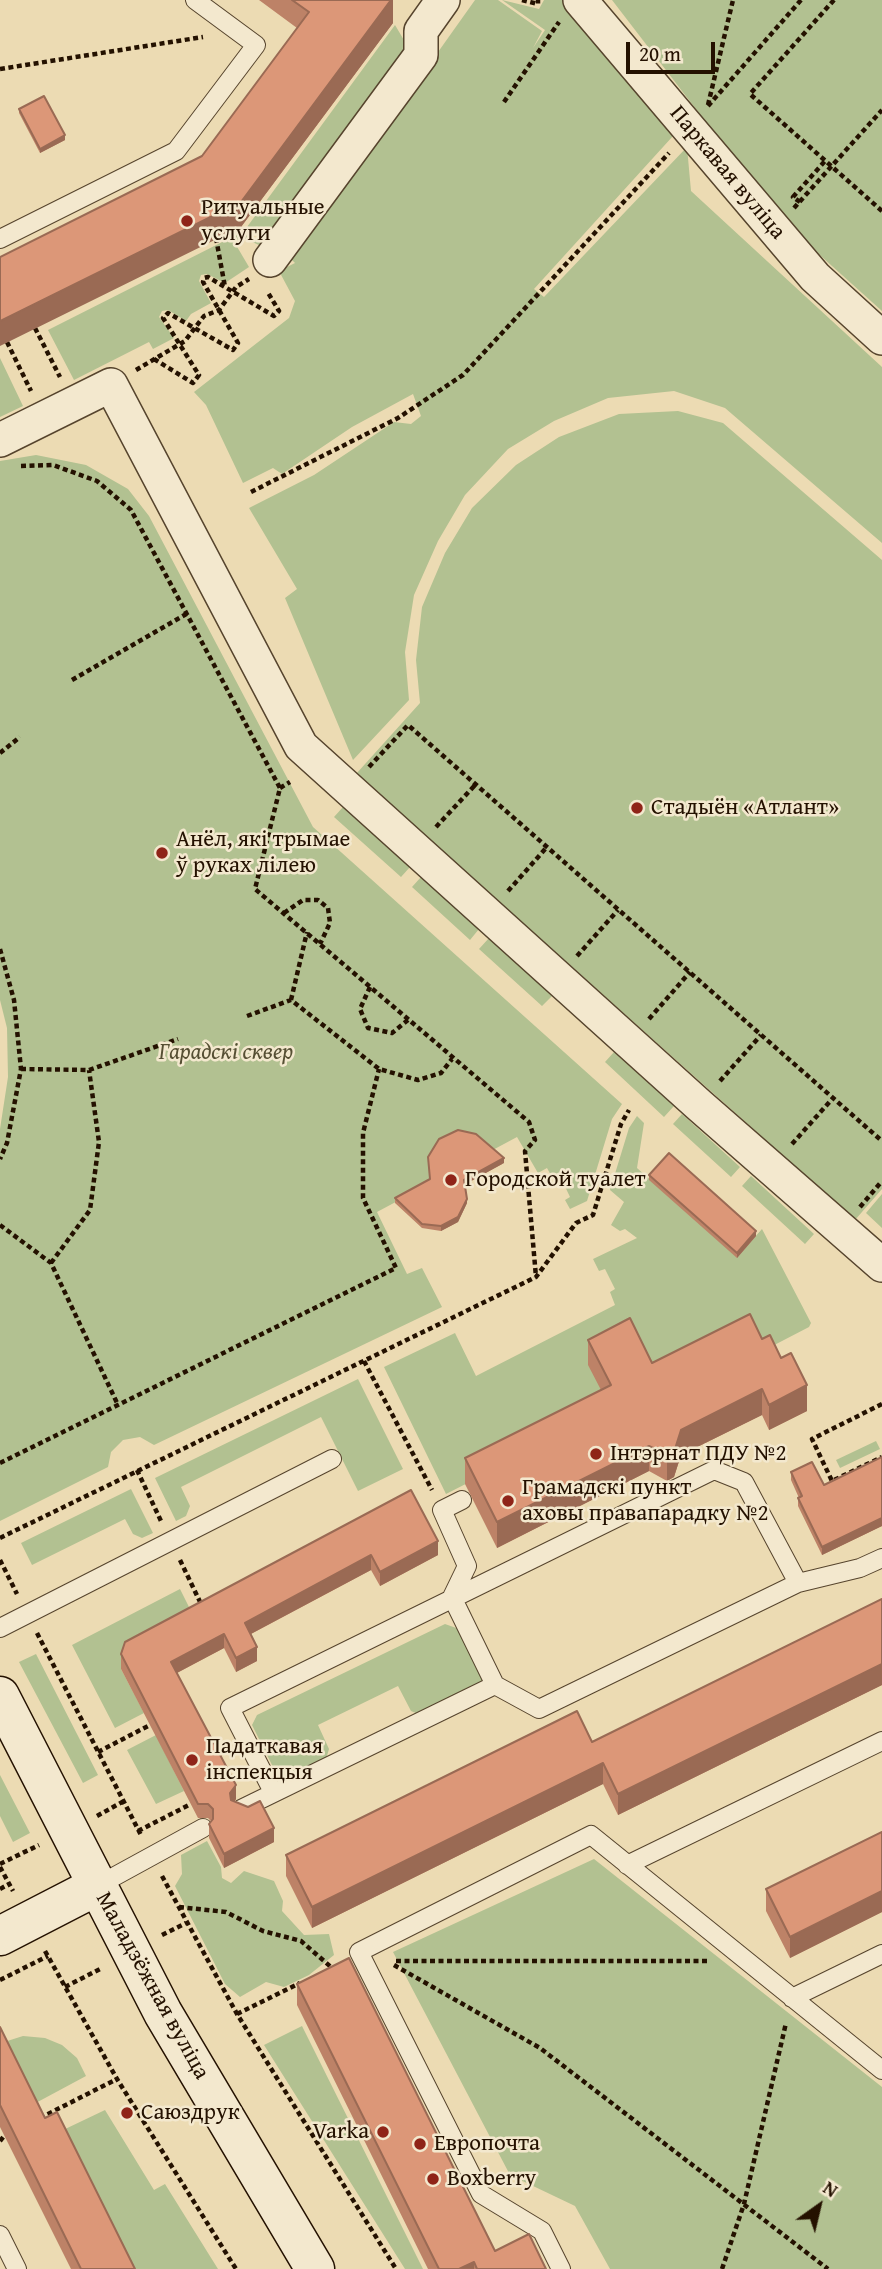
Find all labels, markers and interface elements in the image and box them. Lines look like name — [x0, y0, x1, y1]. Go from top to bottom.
scale bar — [630, 28, 719, 72]
text: 20 m — [639, 38, 681, 69]
street label: Паркавая вуліца — [663, 100, 791, 246]
place label: Ритуальные услуги — [201, 194, 325, 248]
marker: Ритуальные услуги — [179, 213, 195, 229]
place label: Стадыён «Атлант» — [651, 794, 839, 822]
marker: Стадыён «Атлант» — [629, 800, 645, 816]
place label: Анёл, які трымае ў руках лілею — [176, 826, 350, 880]
marker: Анёл, які трымае ў руках лілею — [154, 845, 170, 861]
park label: Гарадскі сквер — [159, 1039, 293, 1067]
place label: Городской туалет — [465, 1166, 646, 1194]
marker: Городской туалет — [443, 1172, 459, 1188]
place label: Інтэрнат ПДУ №2 — [610, 1440, 787, 1468]
marker: Інтэрнат ПДУ №2 — [588, 1446, 604, 1462]
place label: Грамадскі пункт аховы правапарадку №2 — [522, 1474, 769, 1528]
marker: Грамадскі пункт аховы правапарадку №2 — [500, 1493, 516, 1509]
place label: Падаткавая інспекцыя — [206, 1733, 323, 1787]
marker: Падаткавая інспекцыя — [184, 1752, 200, 1768]
street label: Маладзёжная вуліца — [89, 1888, 215, 2084]
place label: Саюздрук — [141, 2099, 240, 2127]
marker: Саюздрук — [119, 2105, 135, 2121]
place label: Varka — [312, 2118, 369, 2146]
marker: Varka — [375, 2124, 391, 2140]
place label: Европочта — [434, 2130, 540, 2158]
marker: Европочта — [412, 2136, 428, 2152]
place label: Boxberry — [447, 2165, 536, 2193]
marker: Boxberry — [425, 2171, 441, 2187]
north arrow — [784, 2171, 854, 2241]
text: N — [818, 2173, 844, 2204]

